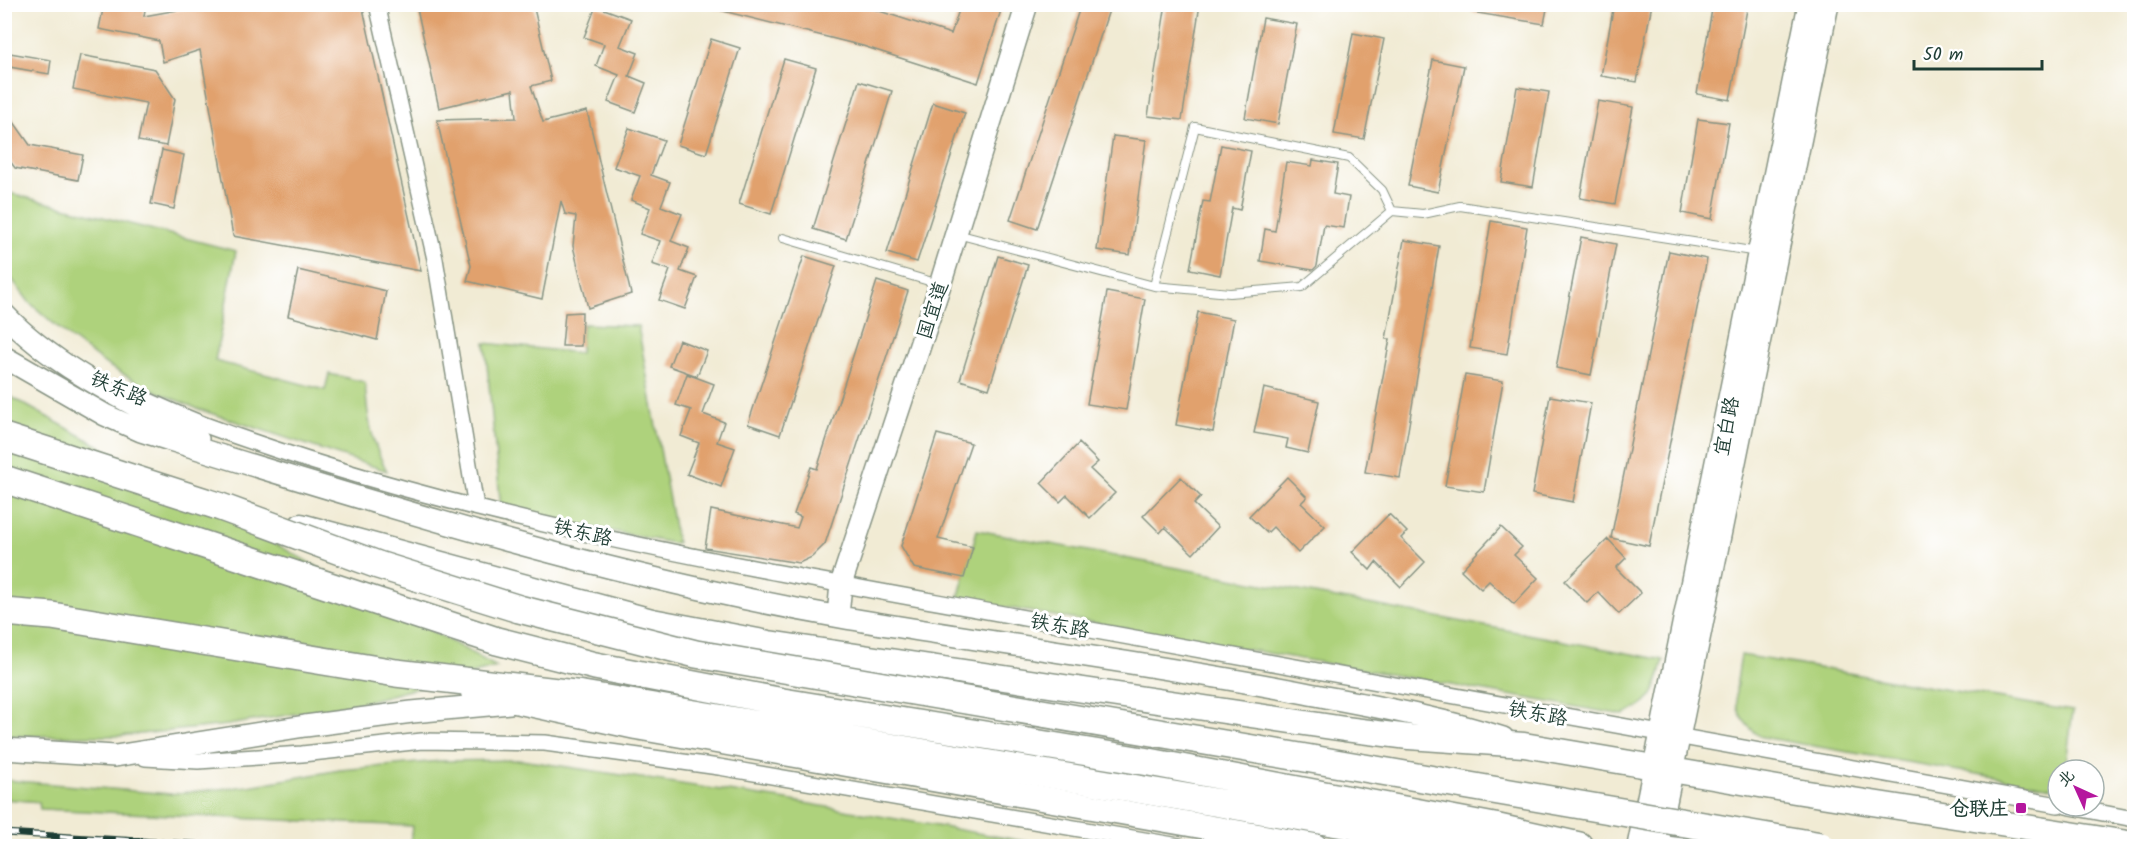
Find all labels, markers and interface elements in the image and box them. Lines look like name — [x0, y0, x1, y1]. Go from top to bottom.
scale bar — [1914, 33, 2042, 71]
text: 50 m — [1923, 41, 1963, 70]
street label: 国宜道 — [909, 277, 958, 344]
street label: 铁东路 — [84, 363, 153, 417]
street label: 宜白路 — [1707, 393, 1750, 459]
street label: 铁东路 — [550, 512, 616, 557]
street label: 铁东路 — [1027, 606, 1093, 648]
street label: 铁东路 — [1505, 694, 1571, 736]
north arrow — [2046, 758, 2106, 818]
text: 北 — [2052, 764, 2081, 793]
place label: 仓联庄 — [1949, 794, 2009, 826]
marker: 仓联庄 — [2014, 801, 2028, 815]

